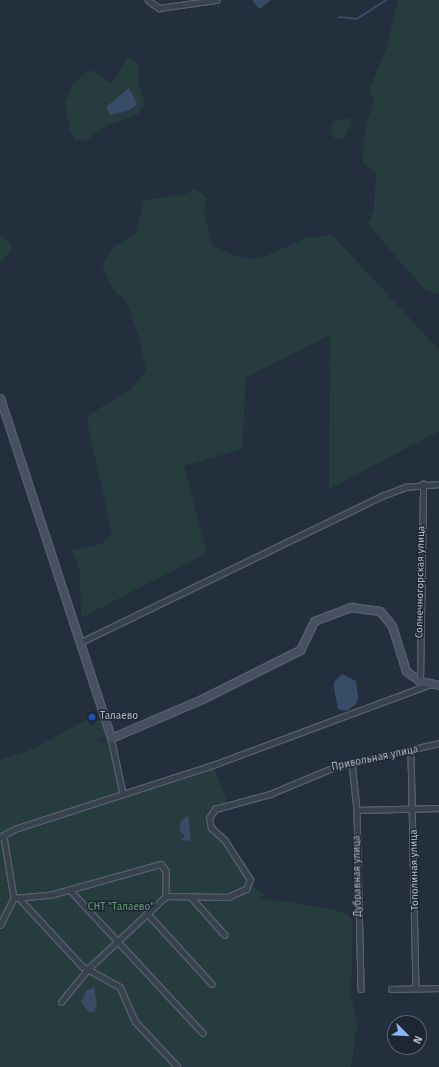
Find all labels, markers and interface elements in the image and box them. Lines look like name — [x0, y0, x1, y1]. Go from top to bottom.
street label: Солнечногорская улица — [414, 526, 428, 638]
place label: Талаево — [100, 711, 138, 723]
marker: Талаево — [87, 712, 97, 722]
street label: Привольная улица — [331, 744, 419, 774]
street label: Тополиная улица — [408, 829, 422, 911]
street label: Дубравная улица — [351, 835, 365, 917]
park label: СНТ "Талаево" — [88, 902, 154, 914]
north arrow — [387, 1015, 427, 1055]
text: N — [410, 1034, 425, 1046]

